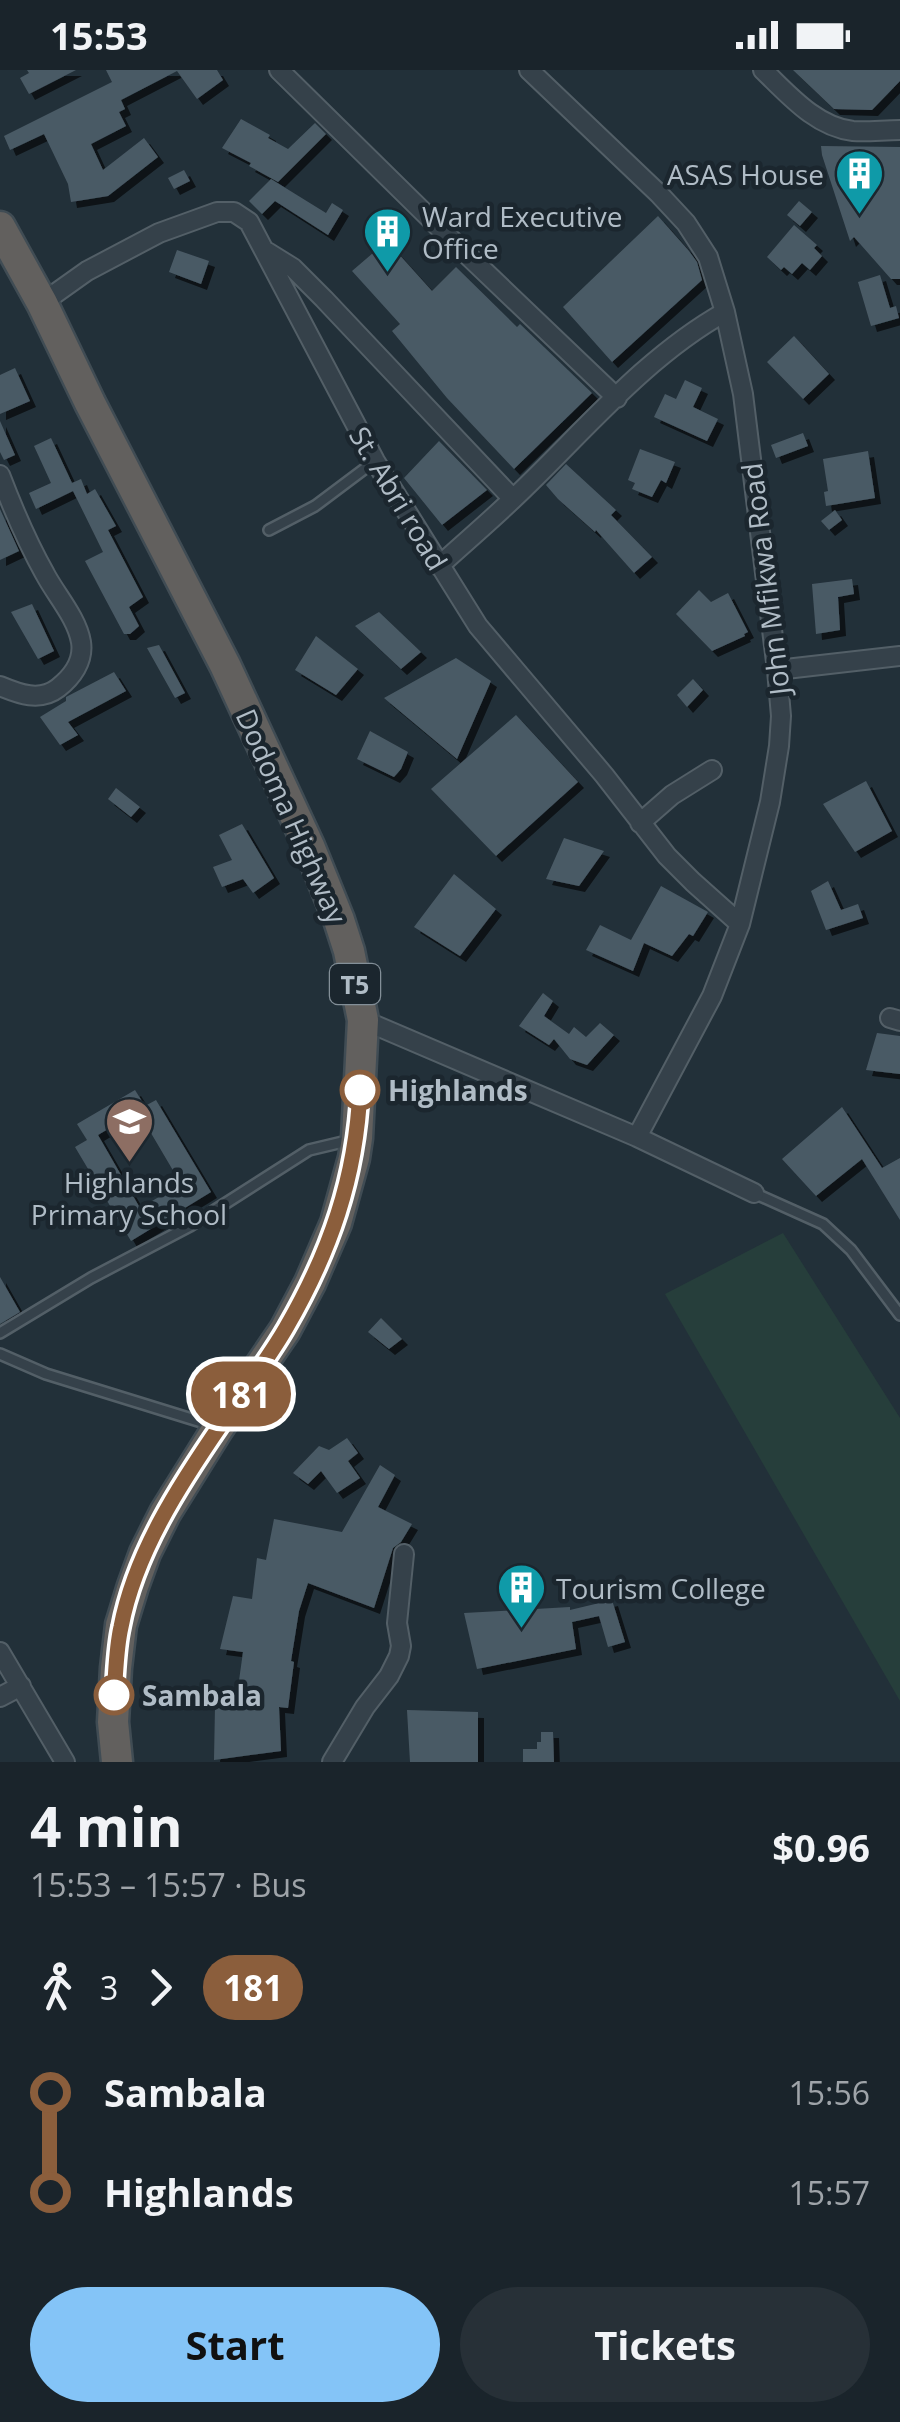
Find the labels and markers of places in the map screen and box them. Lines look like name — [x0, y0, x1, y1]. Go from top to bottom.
building icon: ASAS House — [833, 148, 885, 216]
place label: ASAS House — [667, 155, 824, 193]
place label: Ward Executive Office — [422, 197, 623, 267]
building icon: Ward Executive Office — [361, 206, 413, 274]
marker: Highlands — [341, 1071, 379, 1109]
place label: Highlands — [388, 1071, 528, 1109]
school or university icon: Highlands Primary School — [103, 1096, 155, 1164]
place label: Highlands Primary School — [31, 1163, 227, 1233]
building icon: Tourism College — [495, 1562, 547, 1630]
place label: Tourism College — [556, 1569, 766, 1607]
marker: Sambala — [95, 1676, 133, 1714]
place label: Sambala — [142, 1676, 262, 1714]

